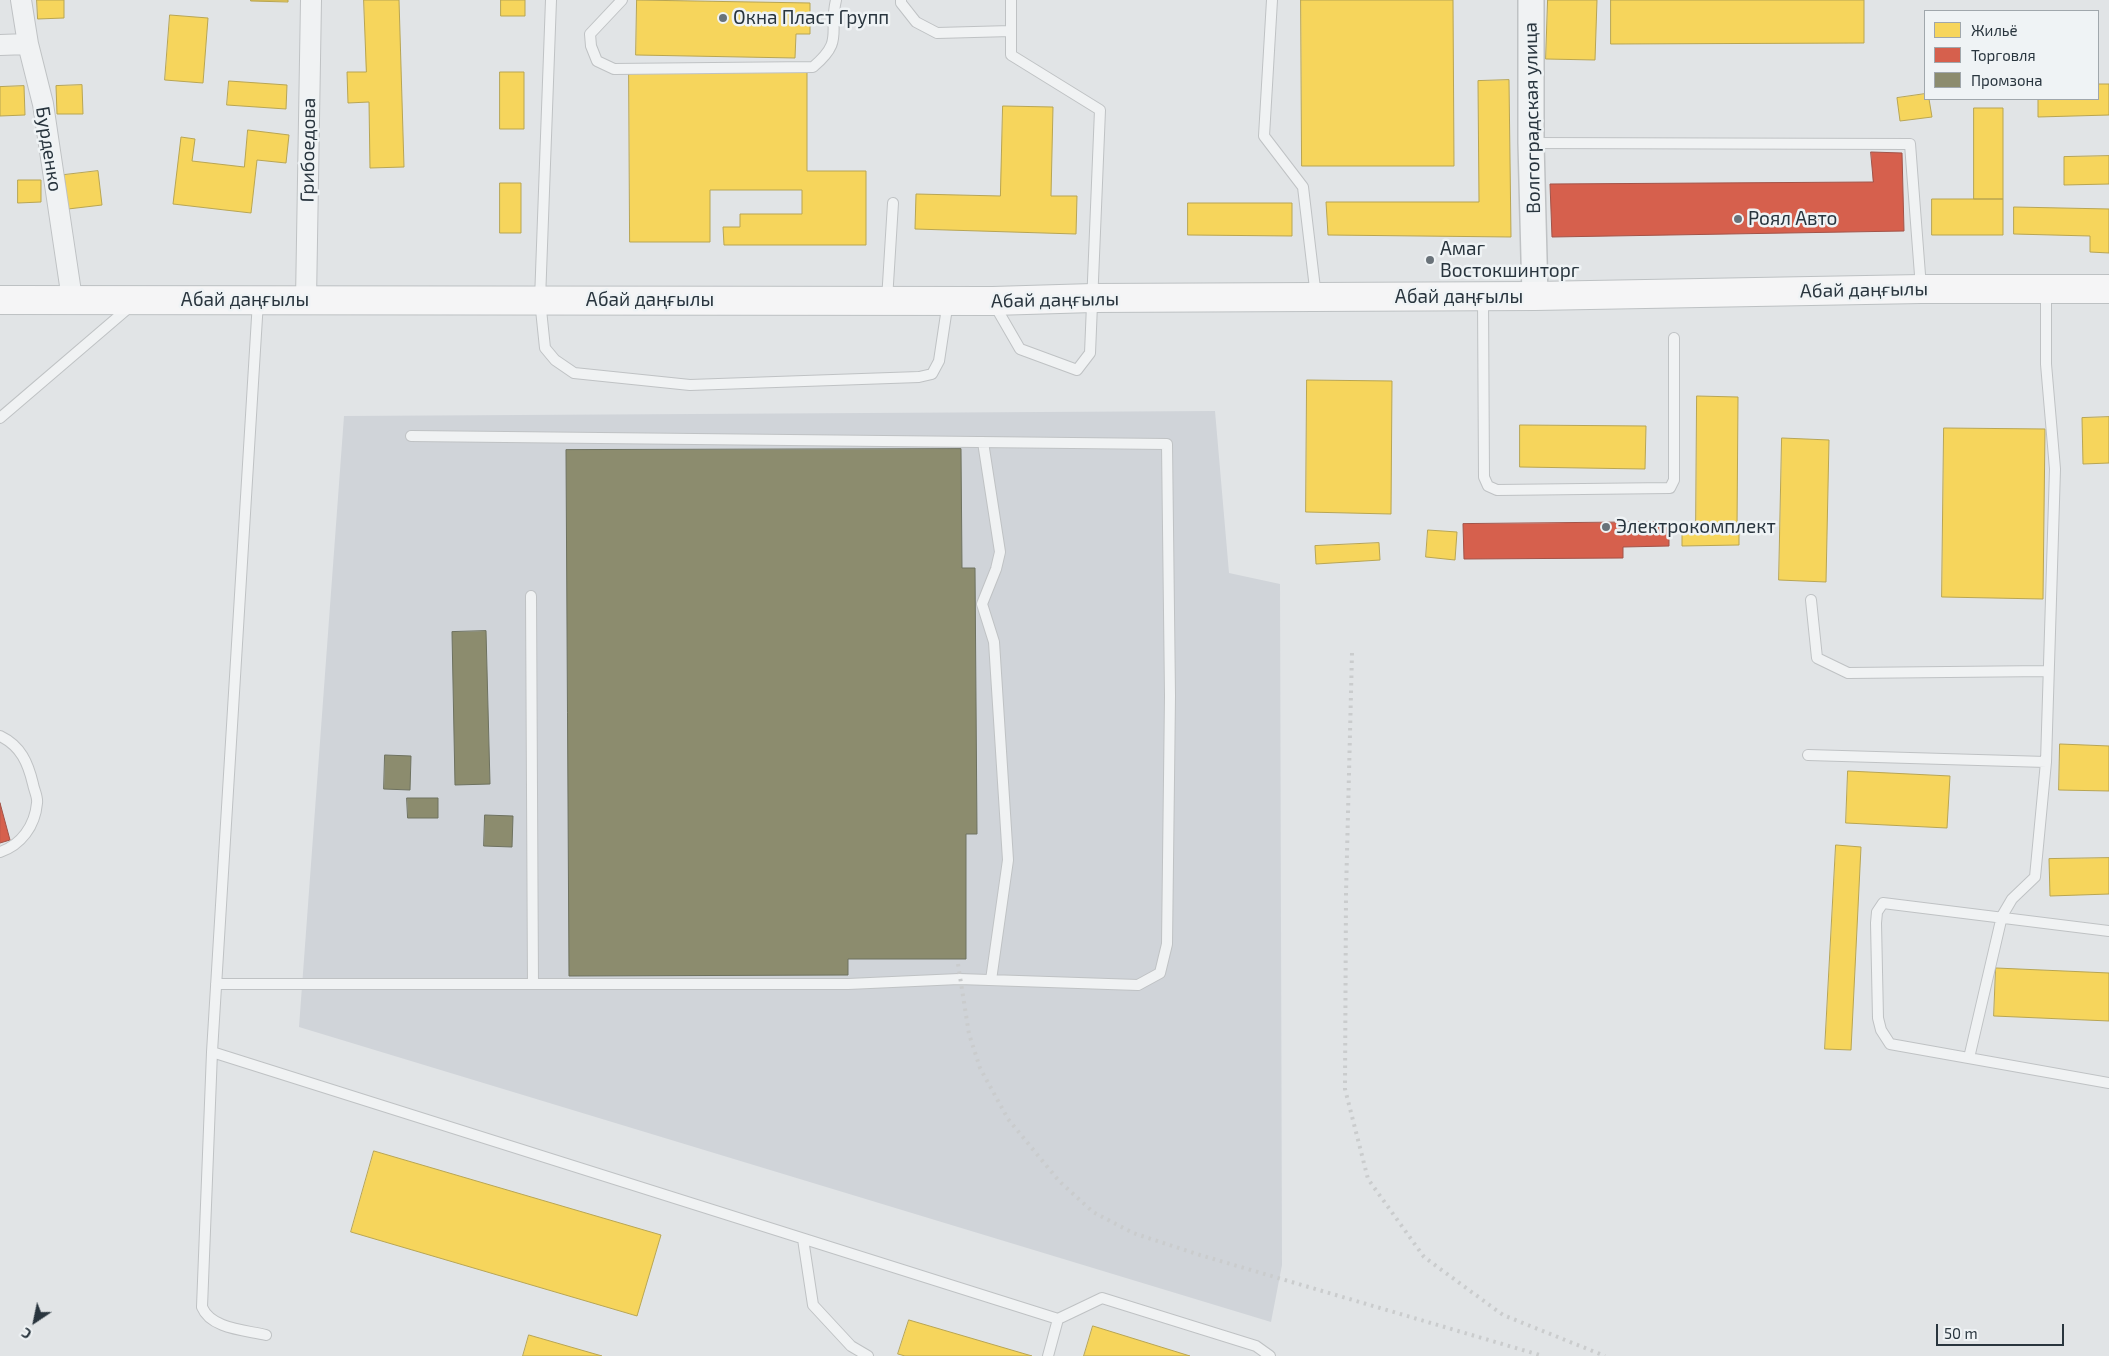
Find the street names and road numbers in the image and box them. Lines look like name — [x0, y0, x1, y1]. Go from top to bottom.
street label: Волгоградская улица — [1519, 22, 1545, 214]
street label: Грибоедова — [296, 97, 320, 203]
street label: Бурденко — [31, 105, 67, 193]
street label: Абай даңғылы — [1800, 277, 1928, 303]
street label: Абай даңғылы — [1395, 286, 1523, 308]
street label: Абай даңғылы — [991, 287, 1119, 313]
street label: Абай даңғылы — [181, 289, 309, 311]
street label: Абай даңғылы — [586, 289, 714, 311]

